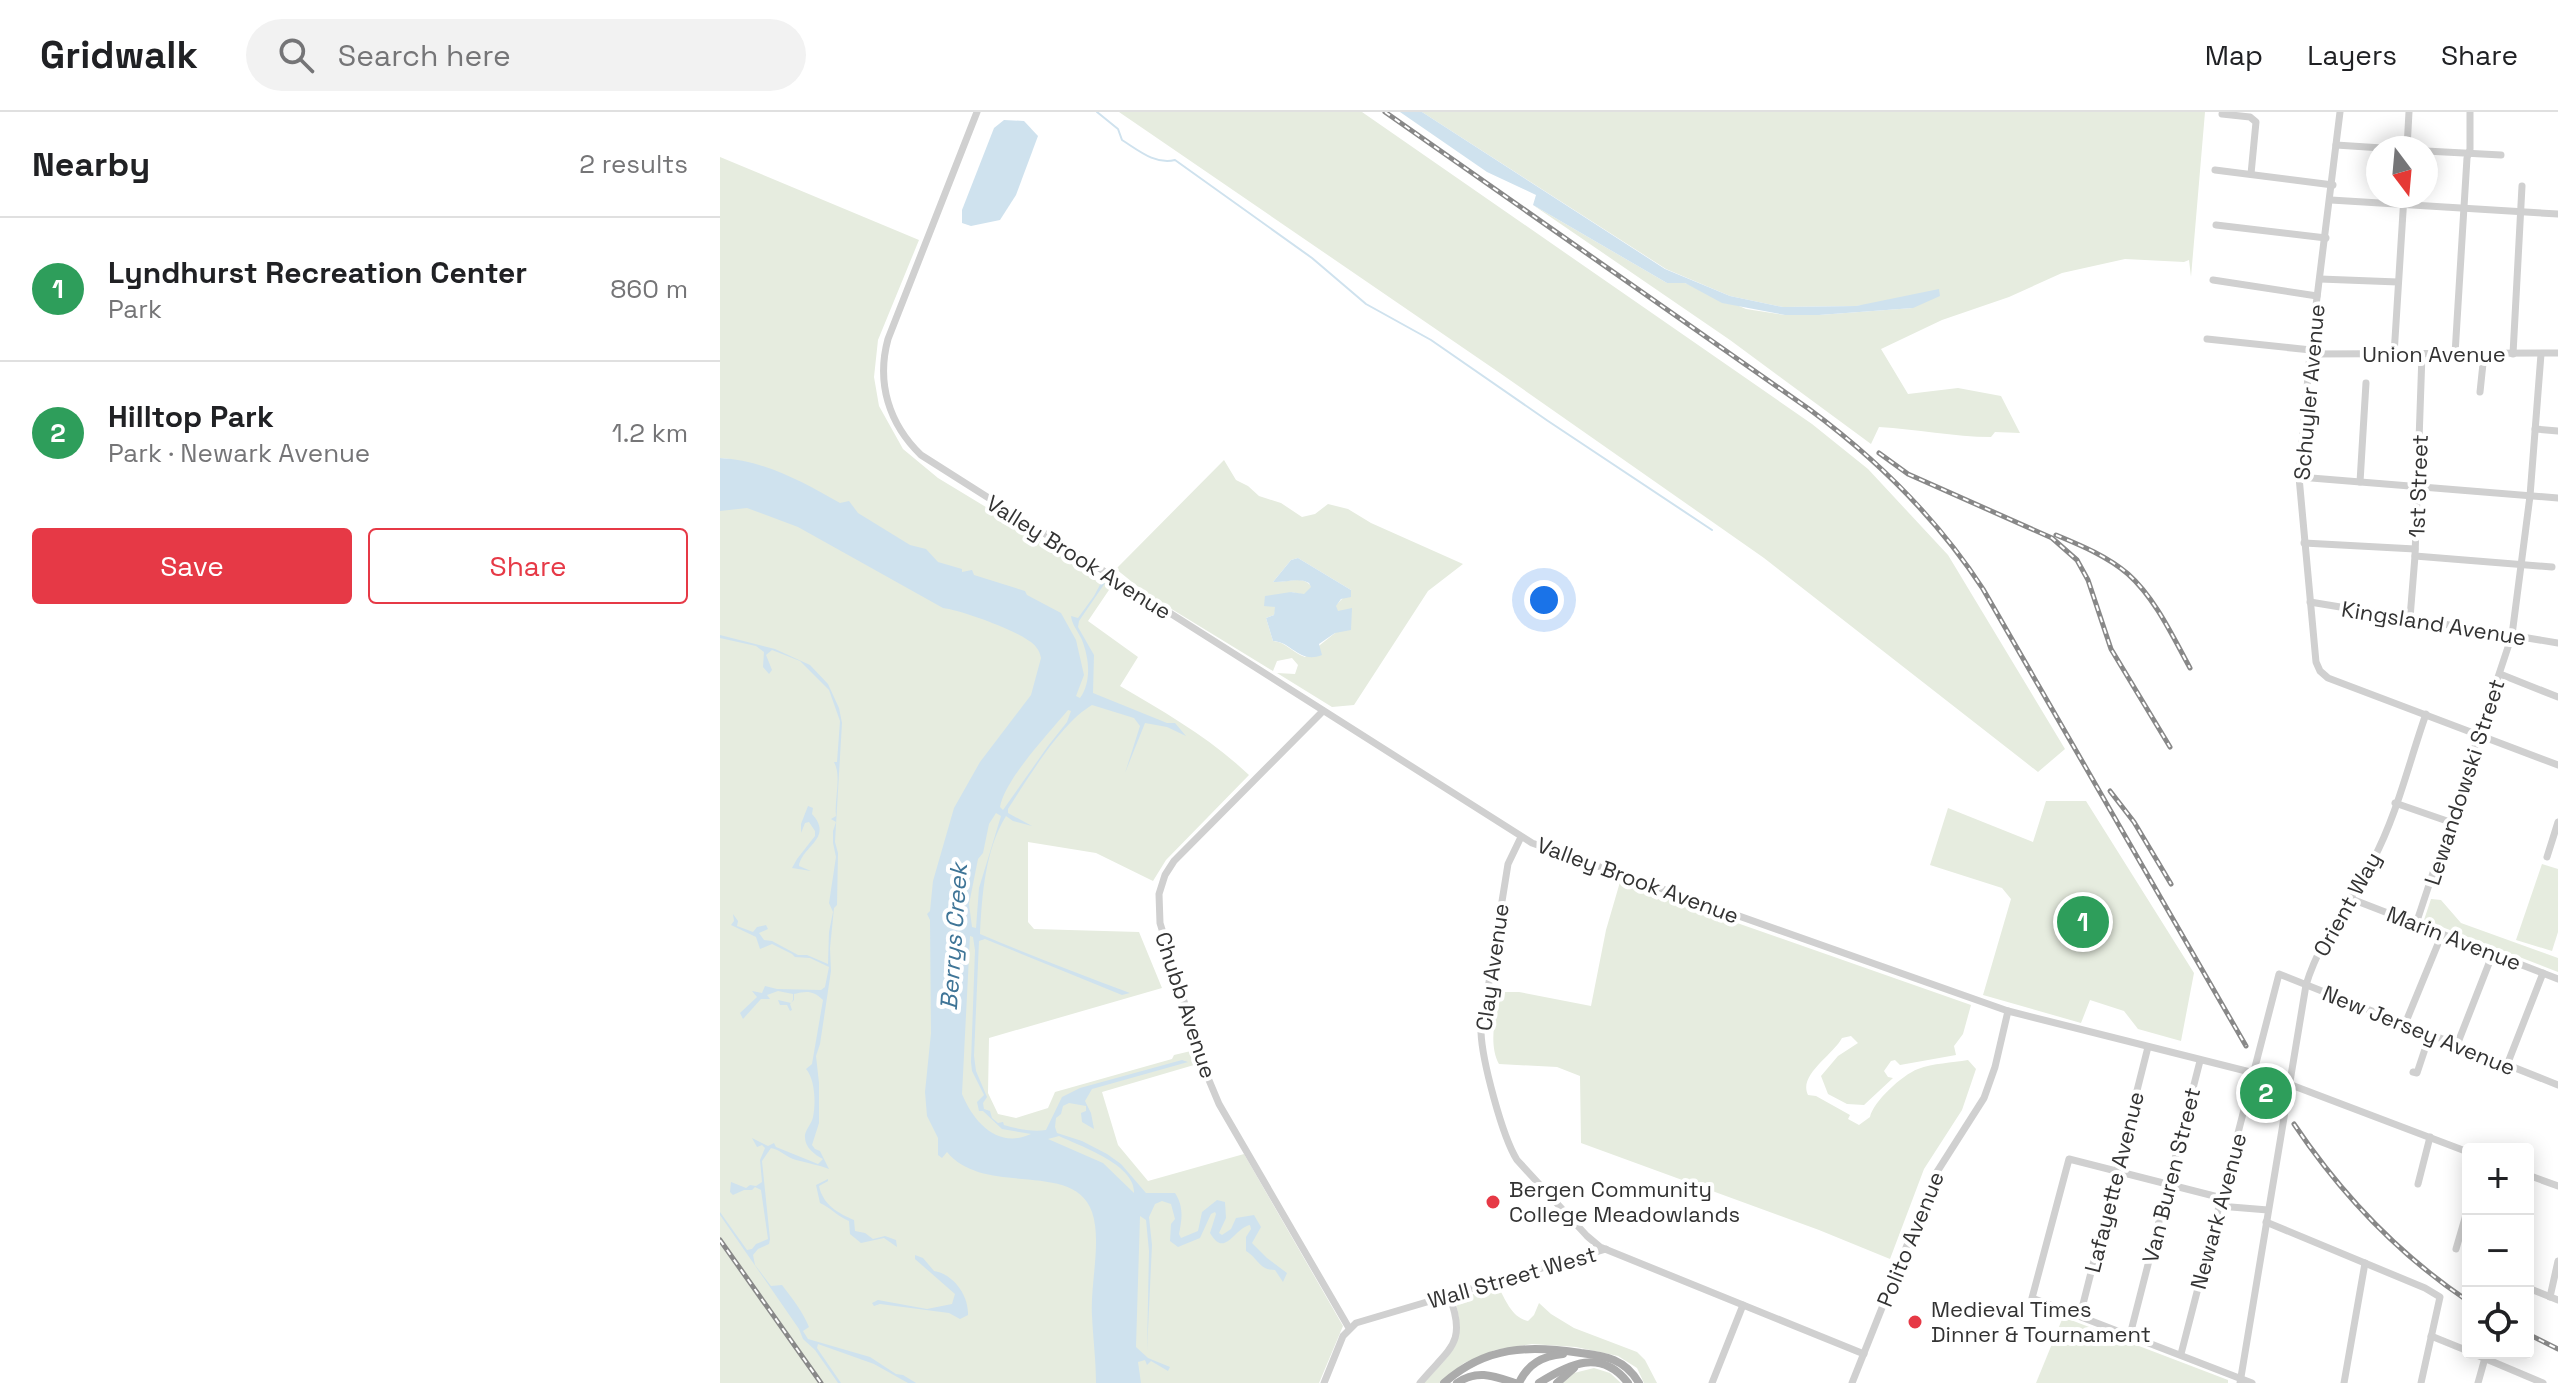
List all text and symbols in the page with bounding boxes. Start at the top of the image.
search box [246,19,806,91]
text: Gridwalk [40,31,198,79]
icon: search [274,33,318,77]
text: Search here [338,36,511,75]
text: Map [2205,37,2263,73]
text: Layers [2307,37,2397,73]
text: Share [2441,37,2518,73]
north arrow [2366,136,2438,208]
text: Nearby [32,143,150,186]
text: 2 results [579,147,688,181]
text: Lyndhurst Recreation Center [108,253,527,292]
text: 1 [52,272,64,306]
text: 860 m [610,272,688,306]
text: Park [108,292,162,326]
street label: Schuyler Avenue [2287,303,2331,481]
street label: Union Avenue [2362,340,2506,368]
text: Hilltop Park [108,397,274,436]
text: 2 [50,416,66,450]
text: 1.2 km [612,416,688,450]
street label: 1st Street [2402,434,2434,538]
text: Park · Newark Avenue [108,436,370,470]
street label: Valley Brook Avenue [981,489,1177,625]
button: Save [32,528,352,604]
button: Share [368,528,688,604]
your location [1524,580,1564,620]
street label: Kingsland Avenue [2340,595,2528,651]
street label: Lewandowski Street [2417,675,2511,889]
street label: Valley Brook Avenue [1533,830,1743,930]
street label: Orient Way [2307,847,2387,961]
water label: Berrys Creek [933,859,974,1011]
pin: 1 [2057,892,2109,952]
street label: Marin Avenue [2383,899,2525,977]
street label: Clay Avenue [1469,901,1515,1033]
street label: Chubb Avenue [1149,928,1223,1082]
street label: New Jersey Avenue [2319,979,2519,1081]
pin: 2 [2240,1063,2292,1123]
street label: Van Buren Street [2136,1084,2206,1266]
street label: Lafayette Avenue [2078,1089,2150,1275]
street label: Newark Avenue [2184,1130,2252,1292]
map controls [2462,1143,2534,1359]
button: + [2462,1143,2534,1215]
street label: Polito Avenue [1870,1167,1950,1311]
place label: Bergen Community College Meadowlands [1509,1175,1740,1228]
marker: Bergen Community College Meadowlands [1484,1193,1502,1211]
button: − [2462,1215,2534,1287]
street label: Wall Street West [1424,1240,1600,1314]
button: locate [2462,1287,2534,1359]
place label: Medieval Times Dinner & Tournament [1931,1295,2151,1348]
marker: Medieval Times Dinner & Tournament [1906,1313,1924,1331]

